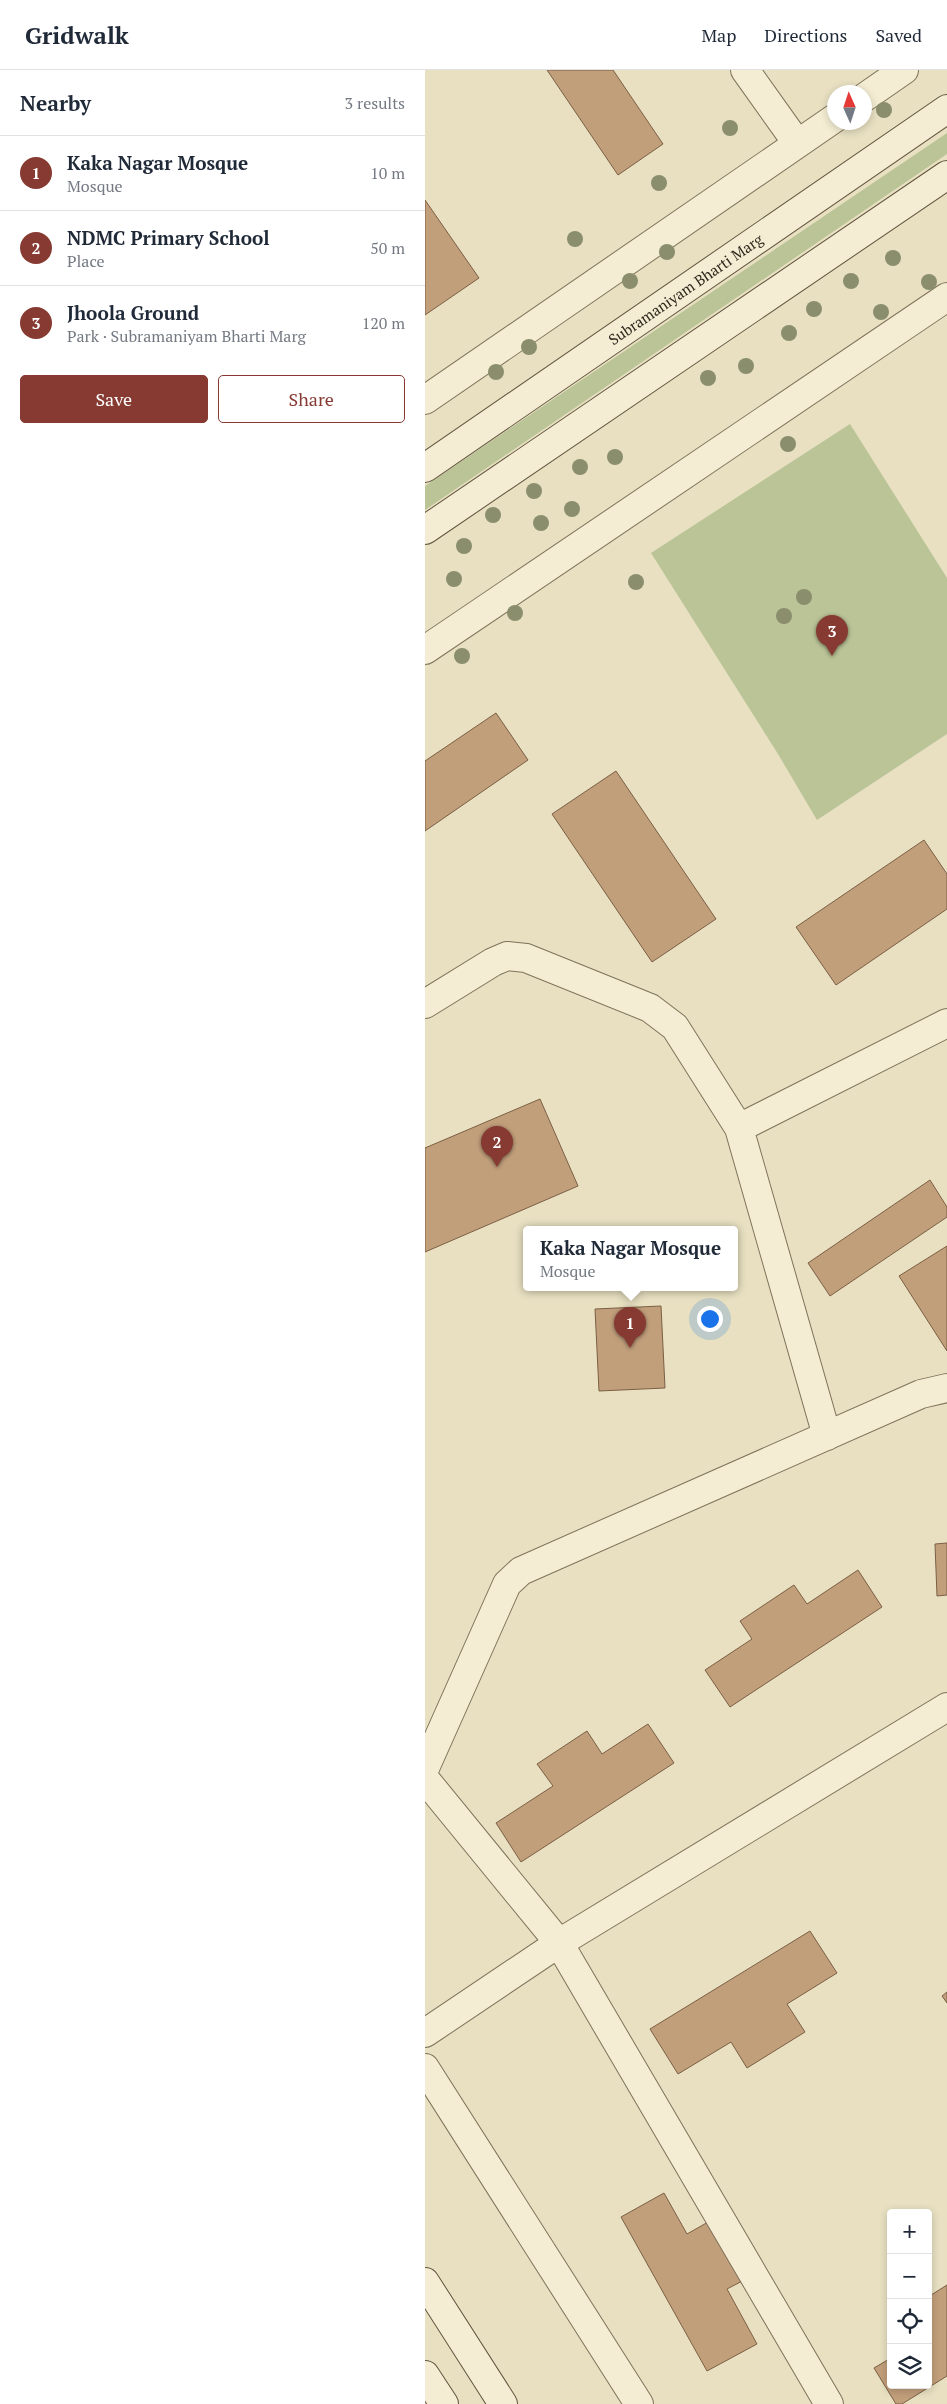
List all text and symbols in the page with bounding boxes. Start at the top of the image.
text: Gridwalk [25,19,129,51]
text: Map [701,23,736,47]
text: Directions [764,23,847,47]
text: Saved [875,23,922,47]
north arrow [827,85,872,130]
text: Nearby [20,89,91,117]
text: 3 results [345,92,405,114]
text: Kaka Nagar Mosque [67,150,248,175]
text: 1 [31,162,41,184]
text: 10 m [370,162,405,184]
text: Mosque [67,175,123,197]
text: NDMC Primary School [67,225,270,250]
street label: Subramaniyam Bharti Marg [604,228,767,349]
text: 2 [31,237,41,259]
text: 50 m [370,237,405,259]
text: Place [67,250,105,272]
text: Jhoola Ground [67,300,199,325]
text: 3 [31,312,41,334]
text: 120 m [362,312,405,334]
text: Park · Subramaniyam Bharti Marg [67,325,306,347]
button: Save [20,375,208,423]
button: Share [218,375,405,423]
pin: 3 [816,615,848,656]
pin: 2 [481,1126,513,1167]
popup [523,1226,738,1291]
text: Kaka Nagar Mosque [540,1235,721,1260]
text: Mosque [540,1260,596,1282]
your location [697,1306,723,1332]
pin: 1 [614,1307,646,1348]
map controls [887,2209,932,2389]
button: + [887,2209,932,2254]
button: − [887,2254,932,2299]
button: locate [887,2299,932,2344]
button: layers [887,2344,932,2389]

